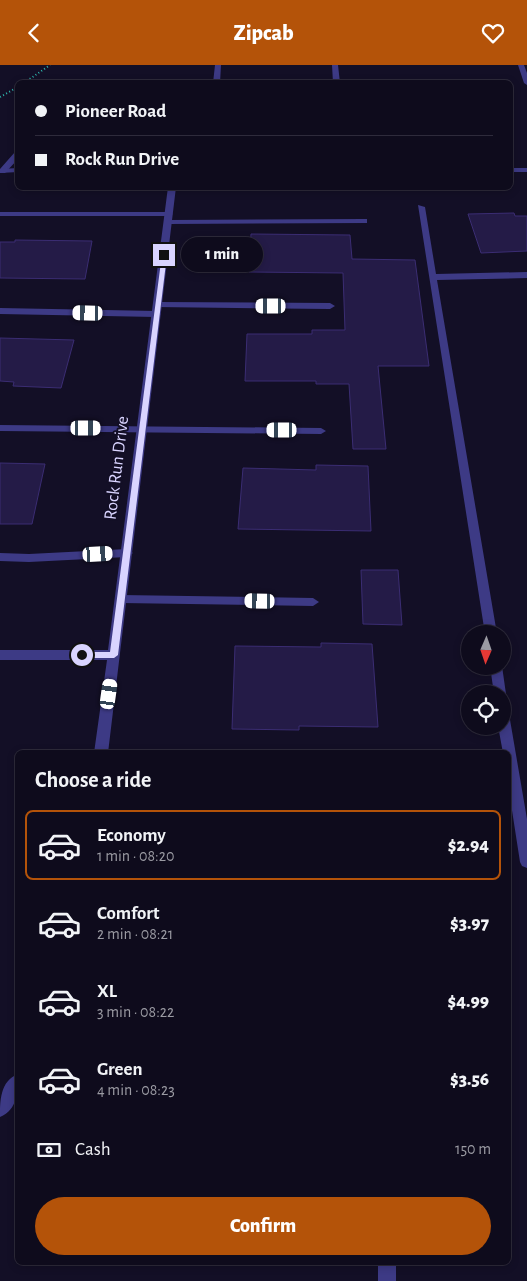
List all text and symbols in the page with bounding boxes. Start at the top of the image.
icon: back [20,19,48,47]
icon: heart [479,19,507,47]
text: Zipcab [233,22,294,44]
text: Pioneer Road [65,102,166,121]
text: Rock Run Drive [65,150,179,169]
callout: 1 min [182,237,264,273]
route end [153,244,175,266]
text: 1 min [205,246,239,262]
car [256,299,286,314]
car [72,305,103,321]
street label: Rock Run Drive [102,415,132,521]
car [71,421,101,436]
car [267,423,297,438]
car [82,546,113,562]
car [244,593,275,609]
north arrow [461,625,511,675]
map controls [461,625,511,735]
route start [71,644,93,666]
car [99,678,118,710]
button: locate [461,685,511,735]
text: Choose a ride [35,769,151,791]
icon: car [37,823,82,868]
text: Economy [97,826,166,845]
text: $2.94 [448,836,489,855]
text: 1 min · 08:20 [97,848,174,864]
icon: car [37,901,82,946]
text: Comfort [97,904,159,923]
text: $3.97 [450,914,489,933]
text: 2 min · 08:21 [97,926,173,942]
icon: car [37,979,82,1024]
text: XL [97,982,117,1001]
text: $4.99 [448,992,489,1011]
text: 3 min · 08:22 [97,1004,174,1020]
icon: car [37,1057,82,1102]
text: Green [97,1060,143,1079]
text: $3.56 [450,1070,489,1089]
text: 4 min · 08:23 [97,1082,175,1098]
icon: cash [35,1136,63,1164]
text: Cash [75,1140,111,1159]
text: 150 m [455,1141,491,1157]
button: Confirm [35,1197,491,1255]

